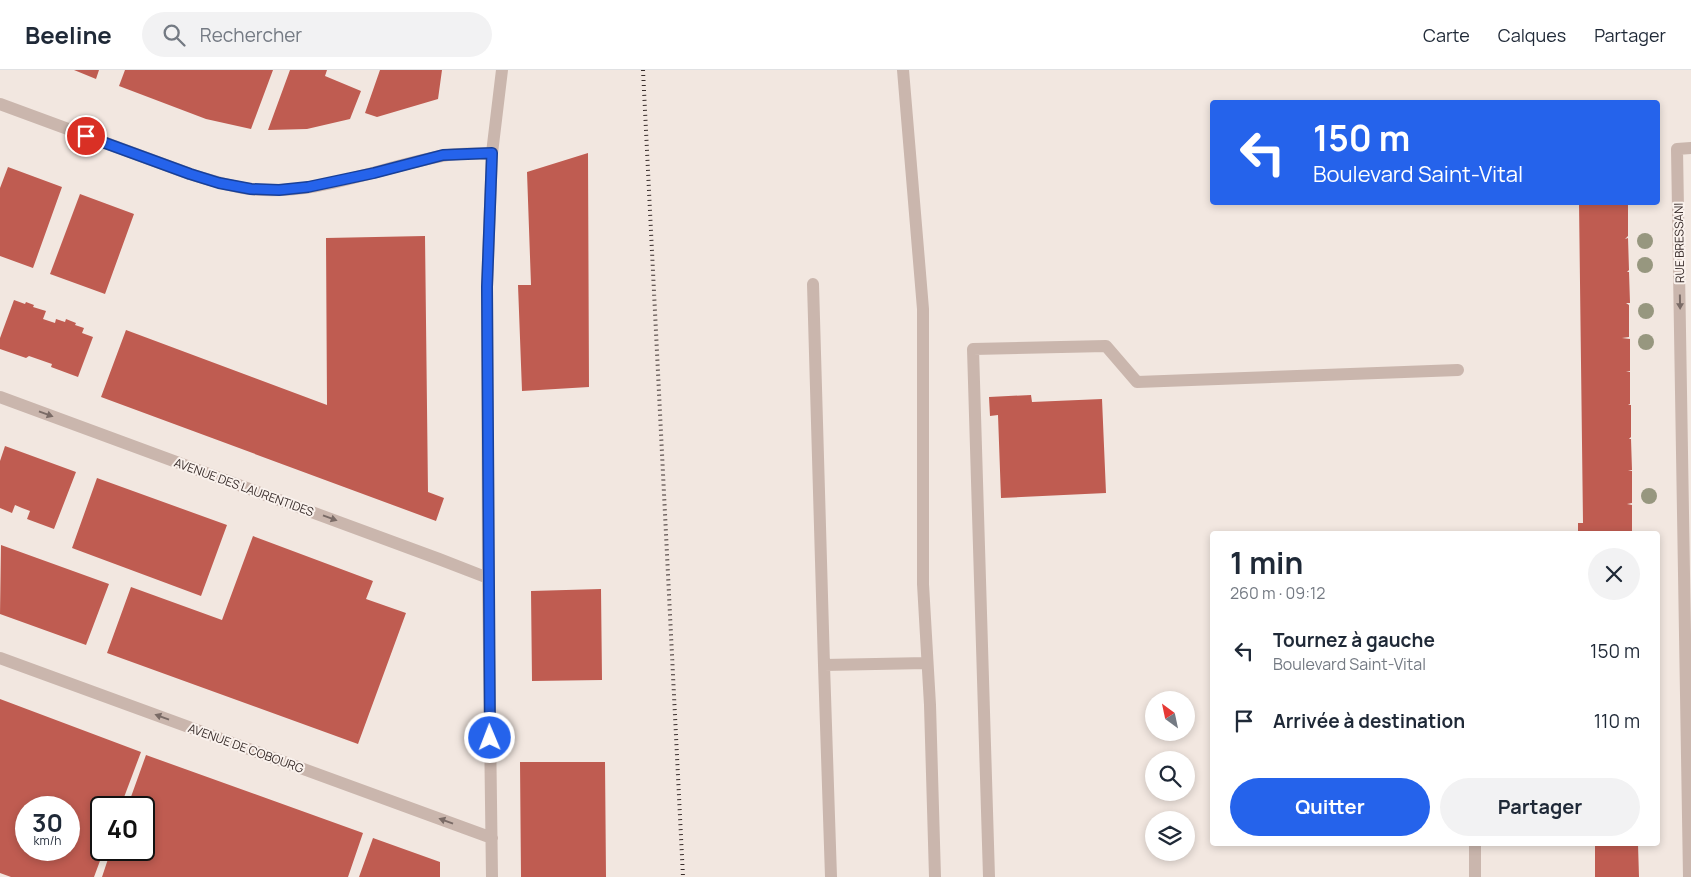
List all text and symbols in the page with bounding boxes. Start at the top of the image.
search box [142,12,492,57]
text: Beeline [25,18,112,51]
icon: search [160,21,188,49]
text: Rechercher [200,22,302,48]
text: Carte [1423,23,1470,47]
text: Calques [1498,23,1566,47]
text: Partager [1594,23,1666,47]
text: 150 m [1313,114,1410,162]
pin [65,115,107,157]
icon: left [1230,120,1295,185]
icon: arrive [72,122,100,150]
text: Boulevard Saint-Vital [1313,159,1523,189]
street label: RUE BRESSANI [1670,203,1688,283]
one-way arrow [1676,295,1684,311]
one-way arrow [39,410,54,418]
street label: AVENUE DES LAURENTIDES [172,454,316,520]
one-way arrow [322,515,337,522]
text: 1 min [1230,542,1303,583]
button: close [1588,548,1640,600]
text: 260 m · 09:12 [1230,582,1325,604]
text: Tournez à gauche [1273,627,1435,653]
icon: left [1230,637,1258,665]
text: 150 m [1590,638,1640,664]
text: Boulevard Saint-Vital [1273,653,1426,675]
north arrow [1145,691,1195,741]
map controls [1145,691,1195,861]
icon: arrive [1230,707,1258,735]
text: Arrivée à destination [1273,708,1465,734]
text: 110 m [1594,708,1640,734]
position arrow [463,711,515,763]
one-way arrow [154,713,169,721]
street label: AVENUE DE COBOURG [186,719,307,777]
button: search [1145,751,1195,801]
button: Quitter [1230,778,1430,836]
button: Partager [1440,778,1640,836]
speed limit sign: 40 [90,796,155,861]
text: 30 [32,805,63,840]
button: layers [1145,811,1195,861]
one-way arrow [438,817,453,825]
text: km/h [34,832,61,849]

